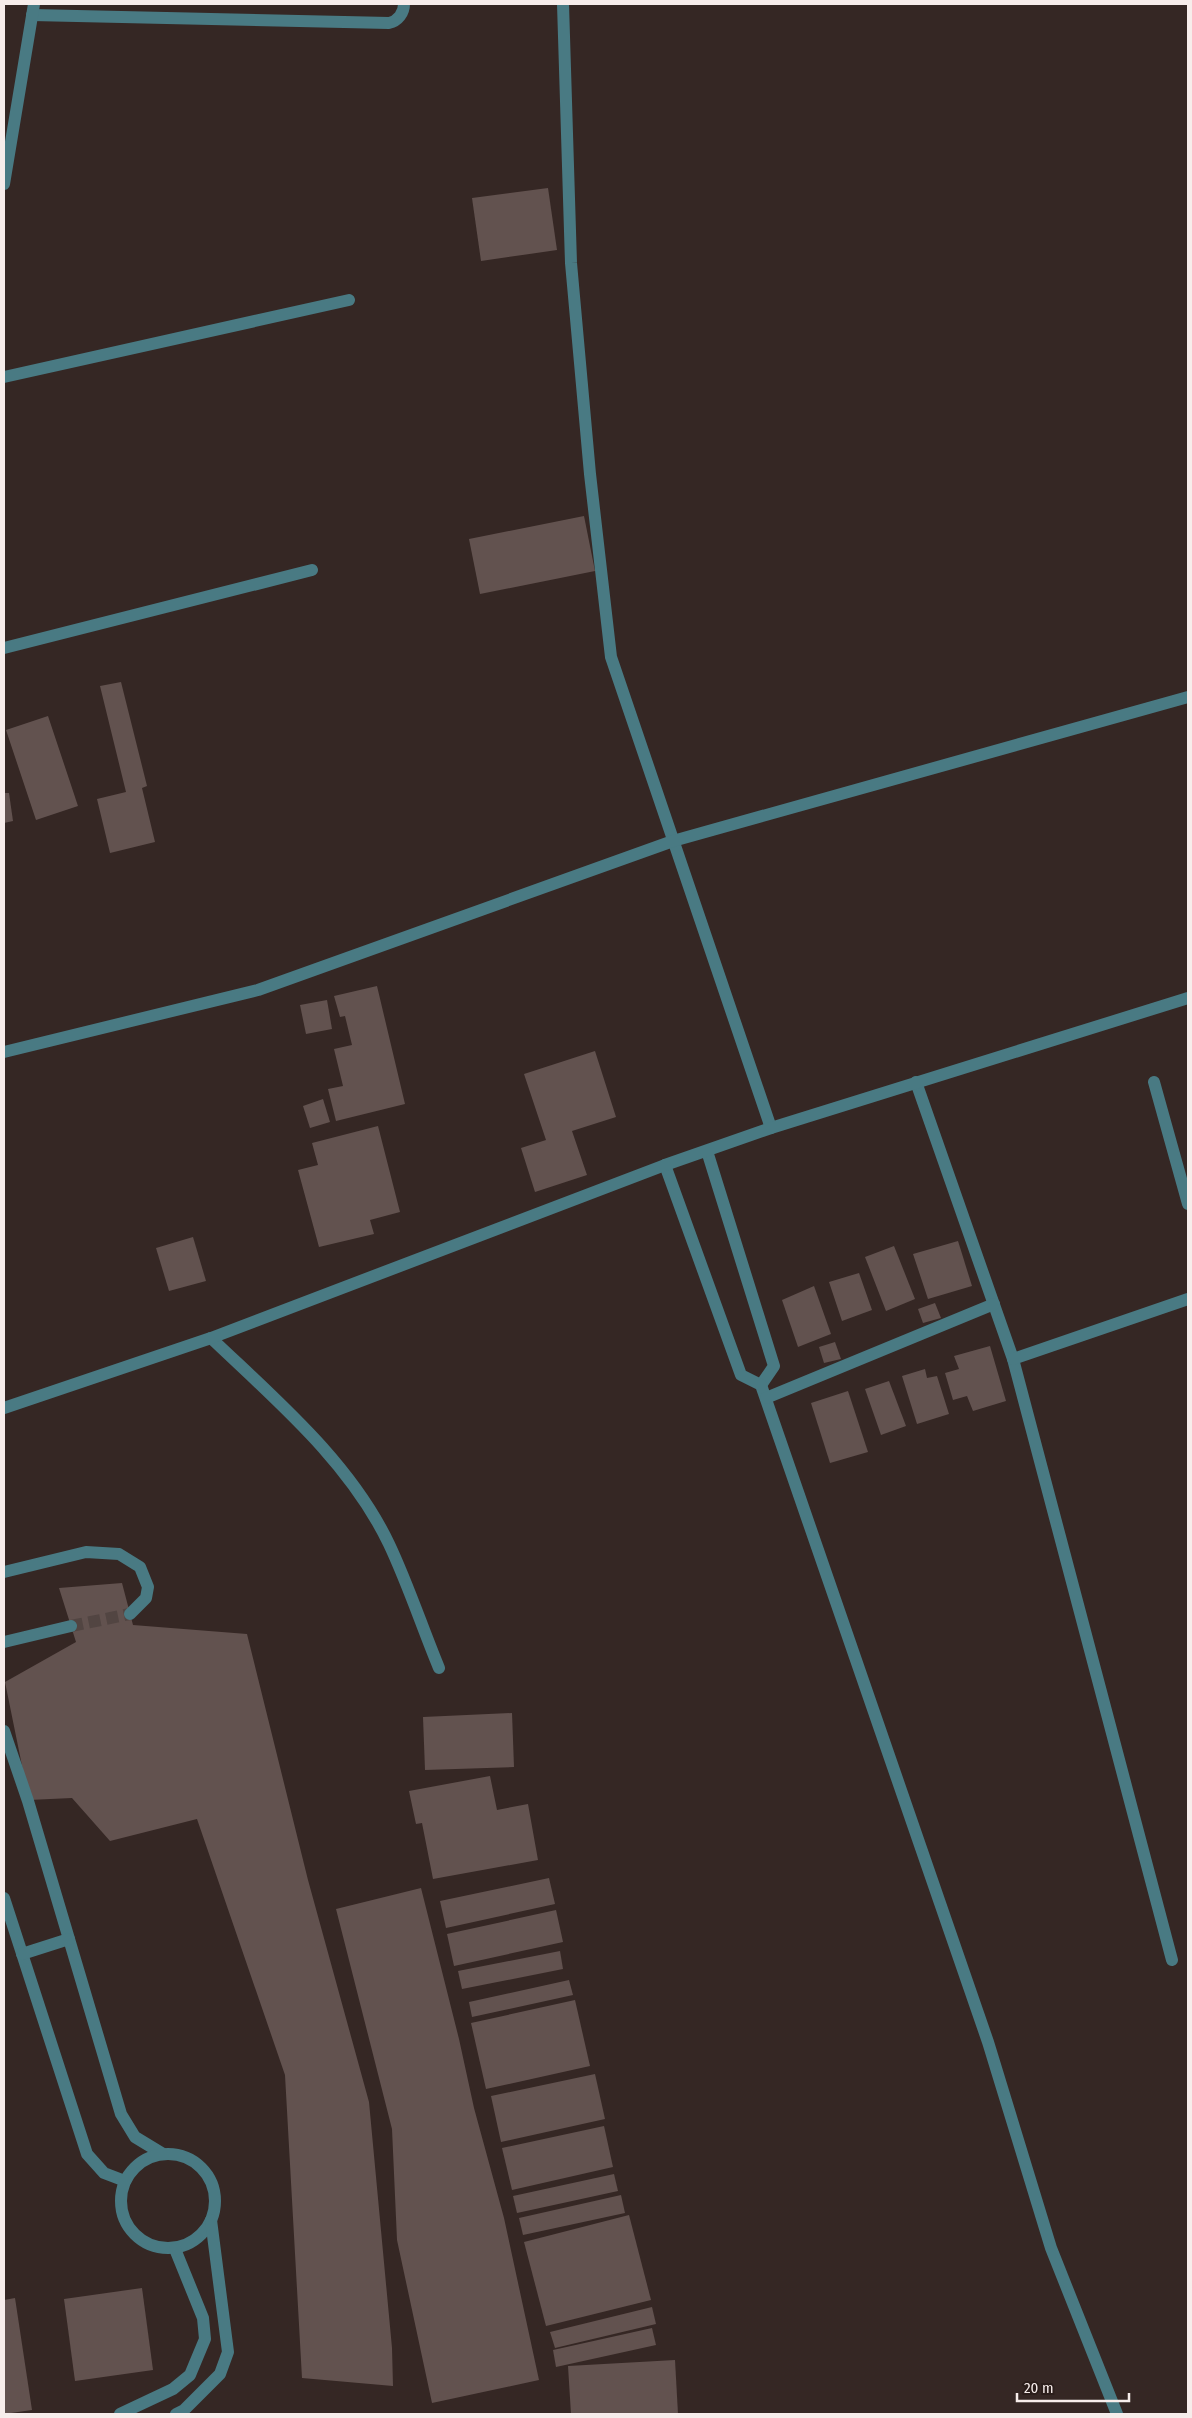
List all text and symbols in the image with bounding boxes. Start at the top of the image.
scale bar [1017,2370,1130,2402]
text: 20 m [1024,2379,1054,2397]

